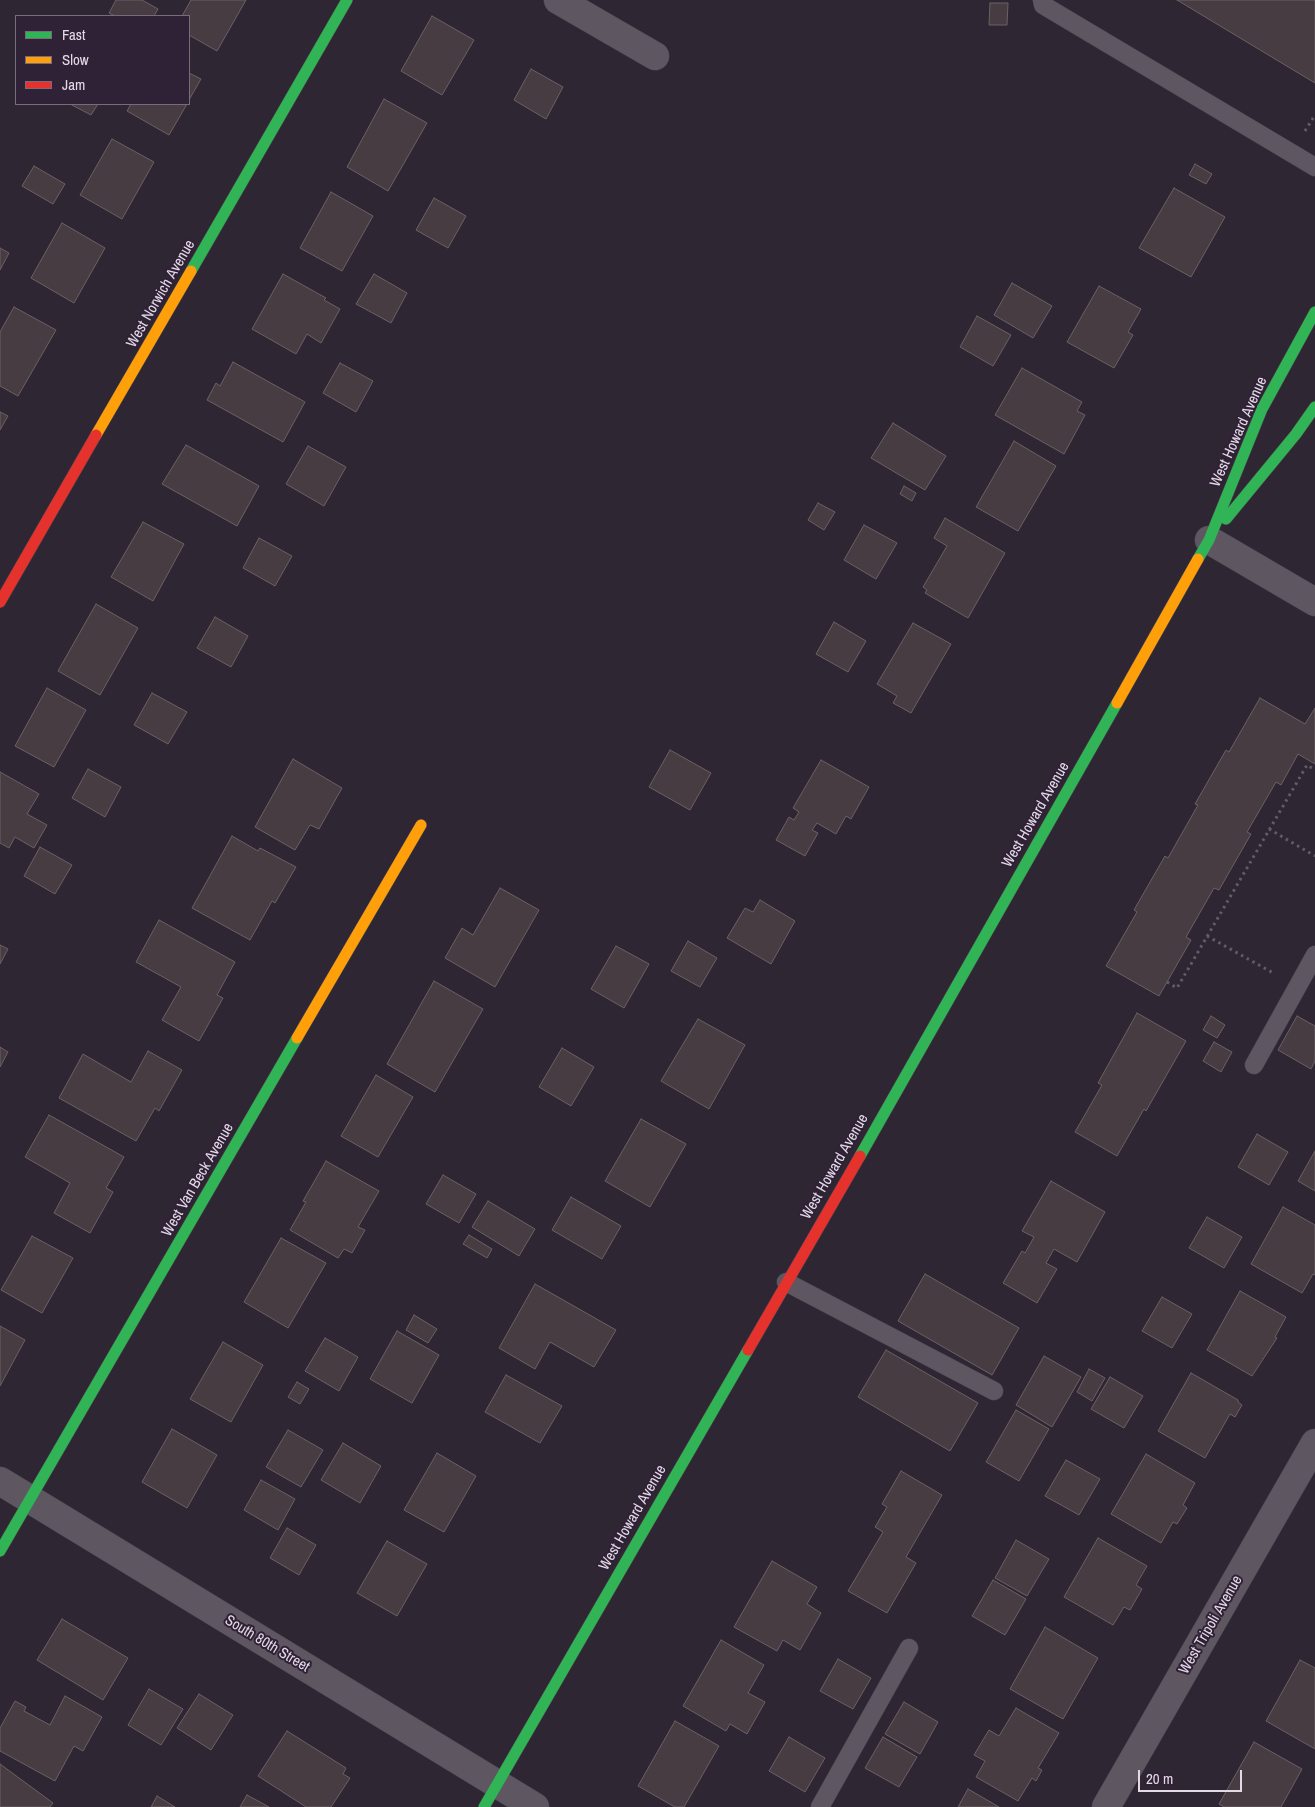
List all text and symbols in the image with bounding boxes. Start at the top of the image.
legend [15,15,190,105]
text: Fast [62,24,85,45]
text: Slow [62,49,89,70]
text: Jam [62,74,85,95]
street label: West Norwich Avenue [123,237,199,351]
street label: West Howard Avenue [1207,374,1271,490]
street label: West Howard Avenue [999,759,1073,871]
street label: West Howard Avenue [798,1111,872,1223]
street label: West Van Beck Avenue [158,1120,238,1240]
street label: West Howard Avenue [596,1462,670,1574]
street label: West Tripoli Avenue [1176,1573,1246,1677]
street label: South 80th Street [221,1612,313,1676]
scale bar [1140,1760,1244,1792]
text: 20 m [1146,1768,1173,1789]

